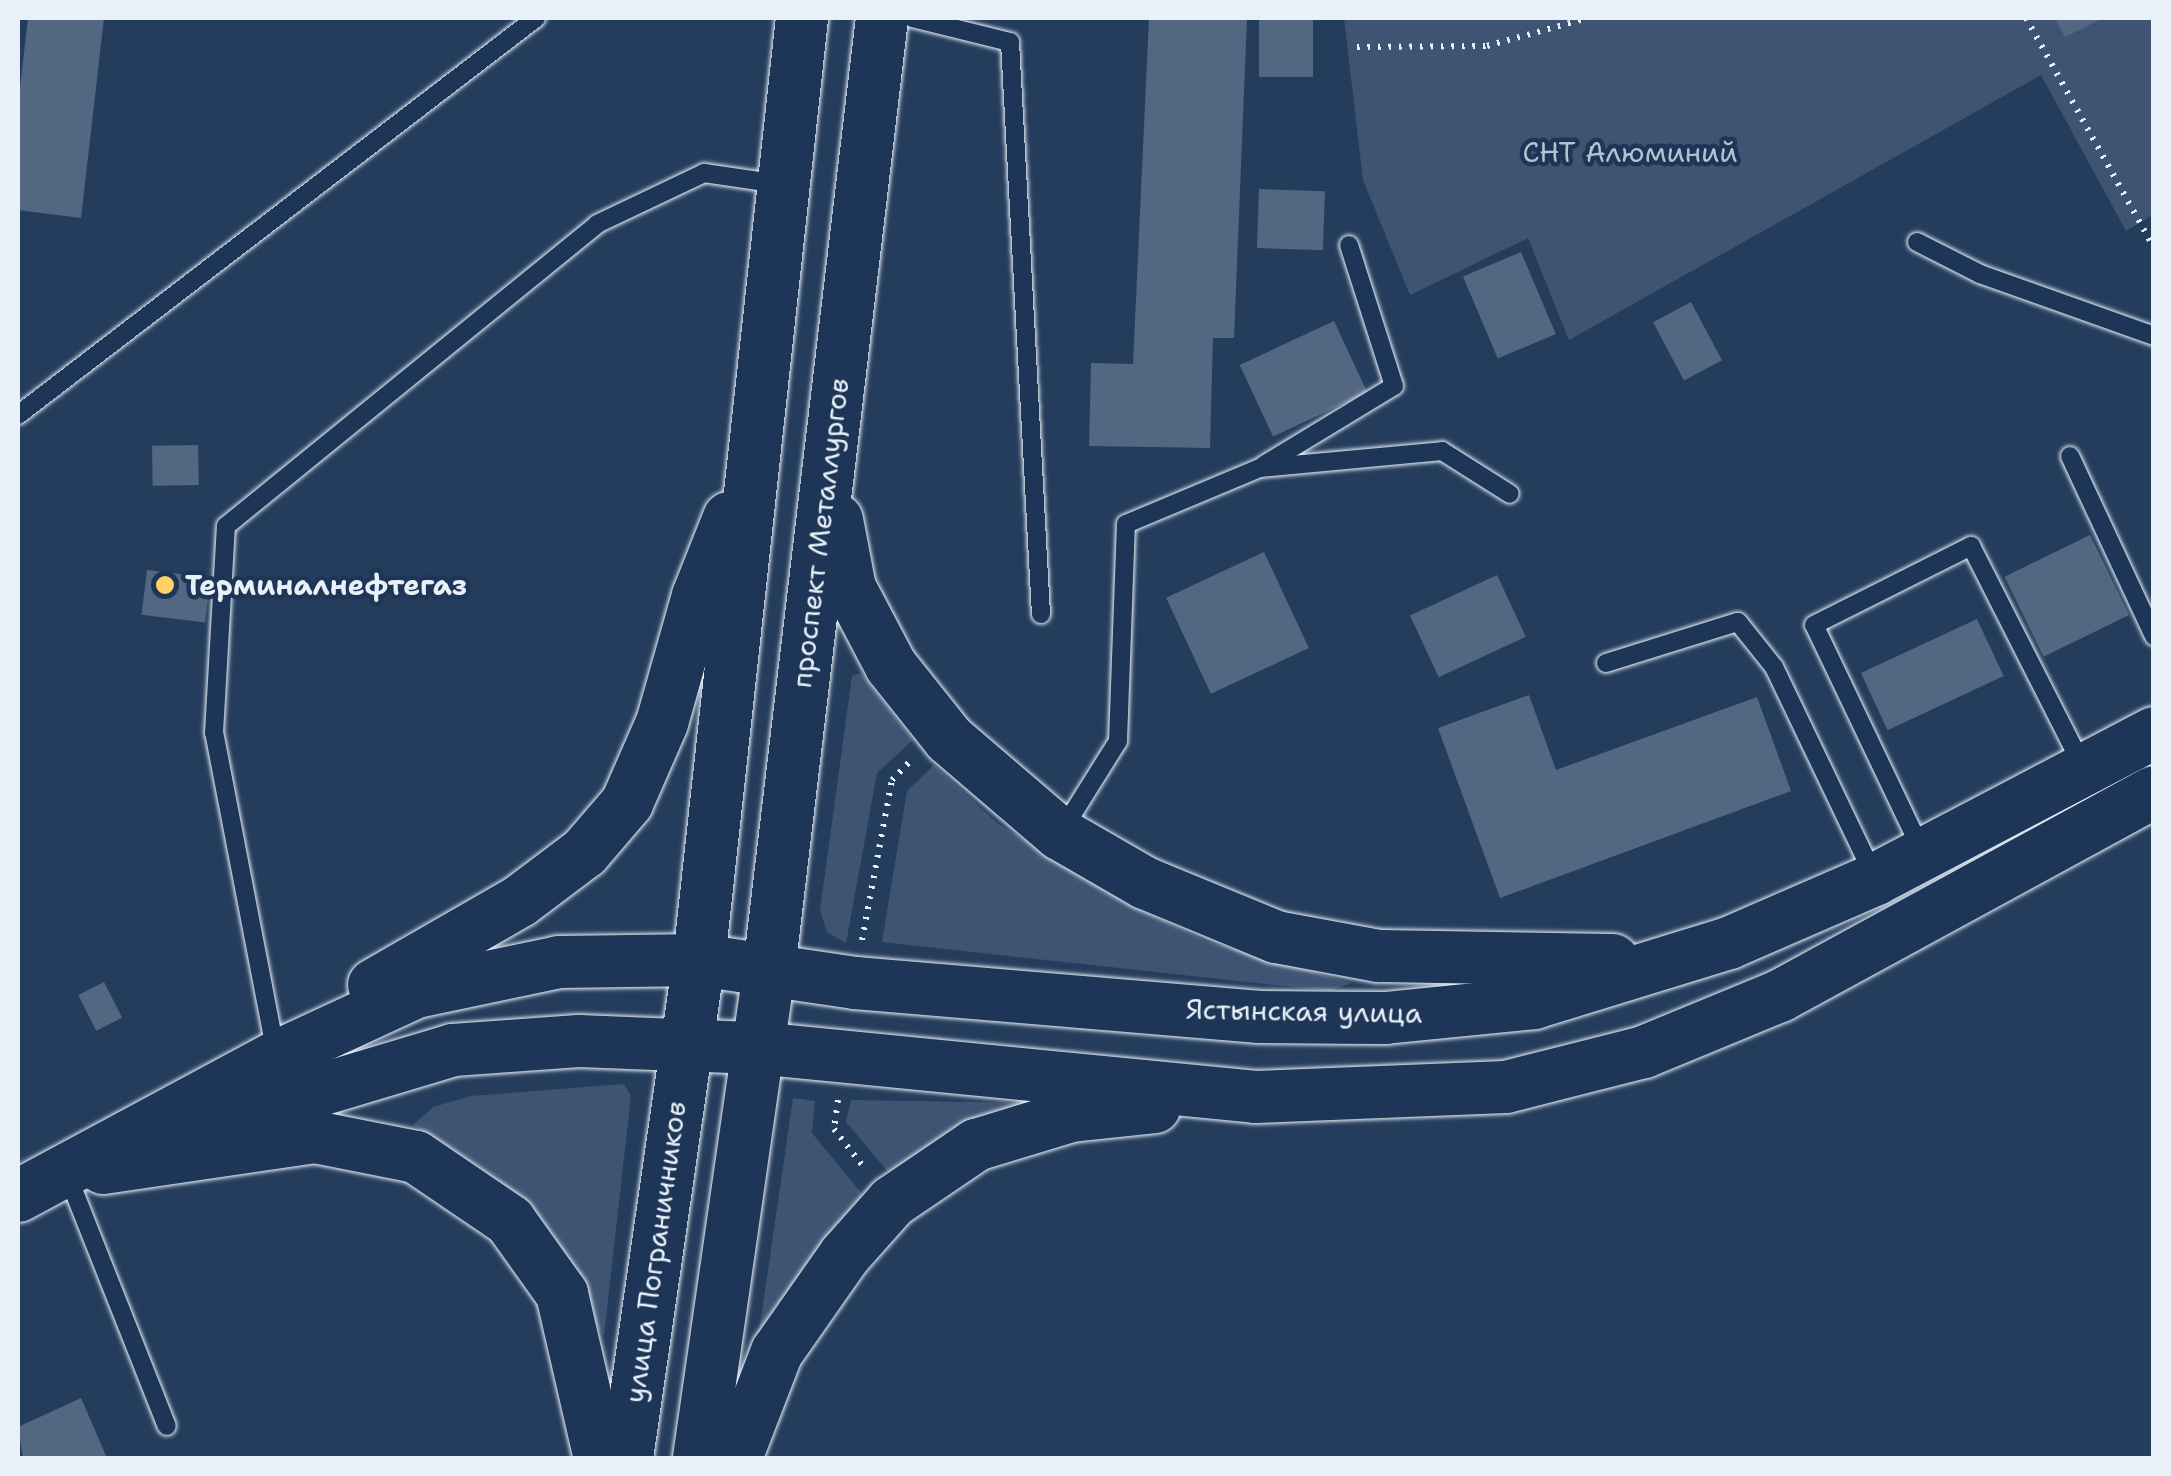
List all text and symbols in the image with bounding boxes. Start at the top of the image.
park label: СНТ Алюминий [1523,135,1737,169]
street label: проспект Металлургов [784,376,856,690]
place label: Терминалнефтегаз [185,568,467,602]
marker: Терминалнефтегаз [154,574,176,596]
street label: Ястынская улица [1186,992,1422,1030]
street label: улица Пограничников [617,1099,693,1405]

